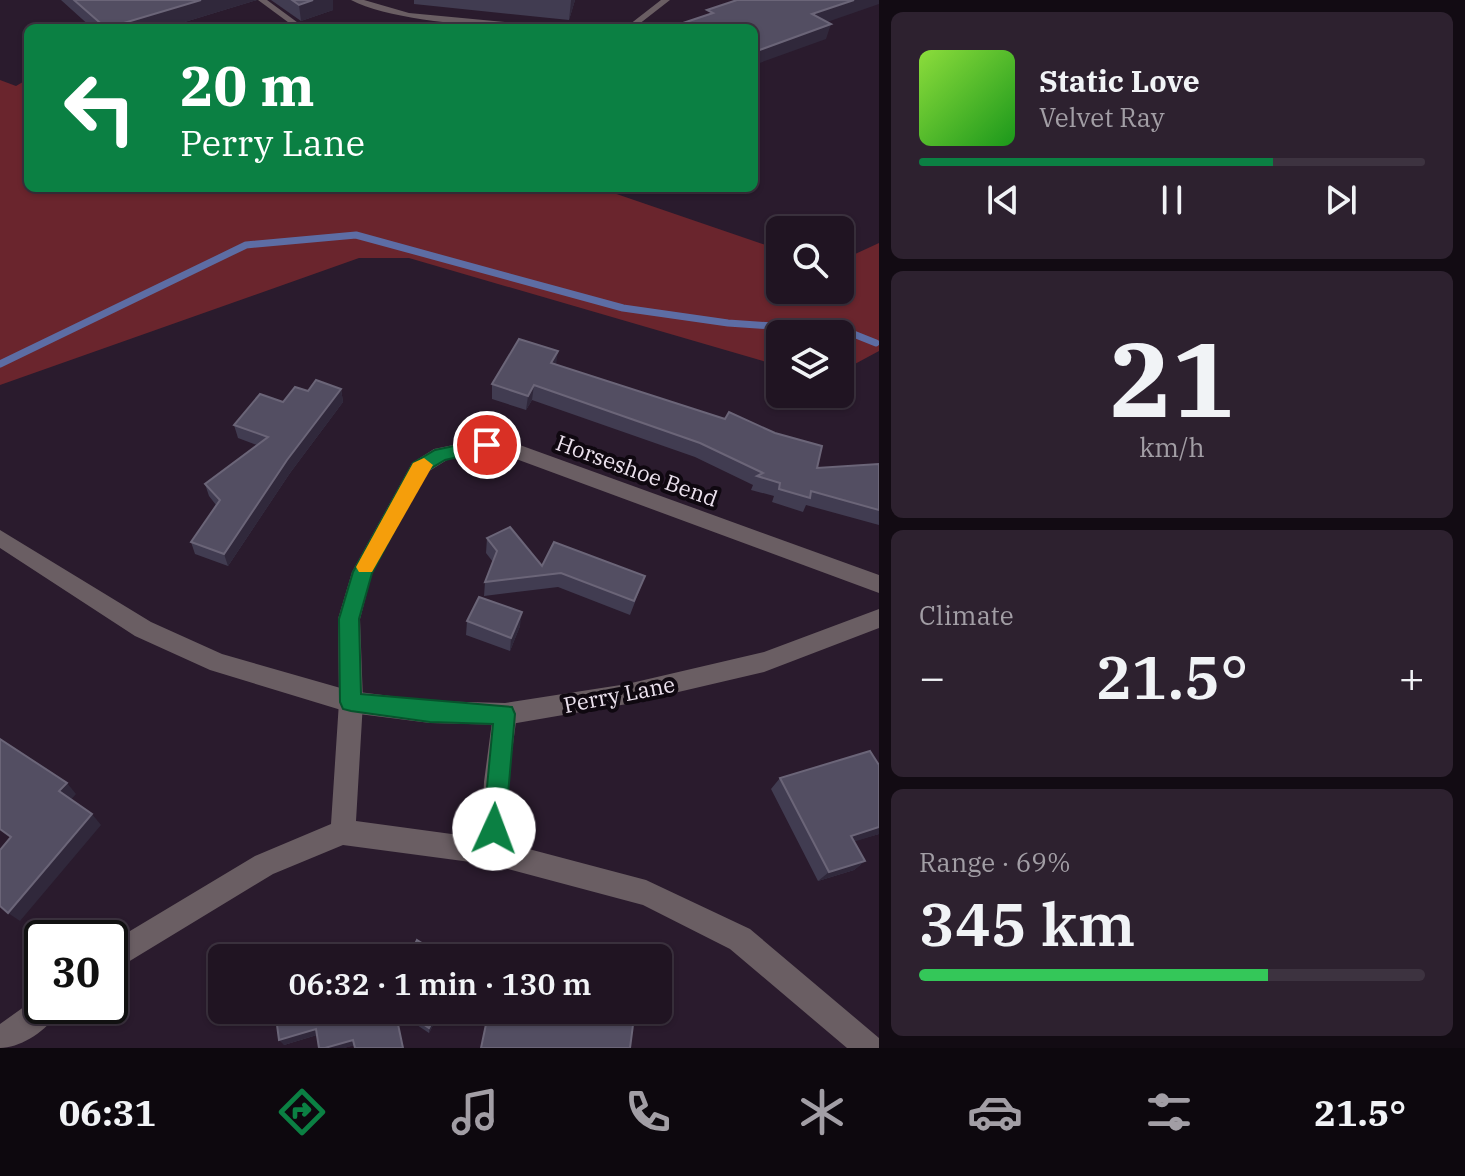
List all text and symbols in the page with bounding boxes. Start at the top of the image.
text: 20 m [180,49,315,121]
icon: left [48,56,152,160]
text: Static Love [1039,61,1200,100]
text: Velvet Ray [1039,100,1165,134]
text: Perry Lane [180,119,365,166]
icon: previous [981,178,1025,222]
icon: pause [1150,178,1194,222]
icon: next [1319,178,1363,222]
map controls [766,216,854,408]
button: search [766,216,854,304]
text: 21 [1110,310,1234,446]
button: layers [766,320,854,408]
pin [453,411,521,479]
icon: arrive [465,423,509,467]
street label: Horseshoe Bend [552,427,722,513]
text: km/h [1139,430,1205,464]
text: Climate [919,598,1014,632]
text: 21.5° [1096,637,1248,716]
text: − [919,648,945,705]
text: + [1399,648,1425,705]
street label: Perry Lane [561,669,677,719]
position arrow [452,787,536,871]
text: Range · 69% [919,845,1071,879]
text: 345 km [919,884,1135,963]
speed limit sign: 30 [24,920,128,1024]
text: 06:32 · 1 min · 130 m [289,964,591,1003]
icon: directions [274,1084,330,1140]
icon: music [447,1084,503,1140]
icon: phone [620,1084,676,1140]
icon: climate [794,1084,850,1140]
icon: car [967,1084,1023,1140]
icon: filters [1141,1084,1197,1140]
text: 06:31 [59,1089,156,1136]
text: 21.5° [1314,1089,1406,1136]

